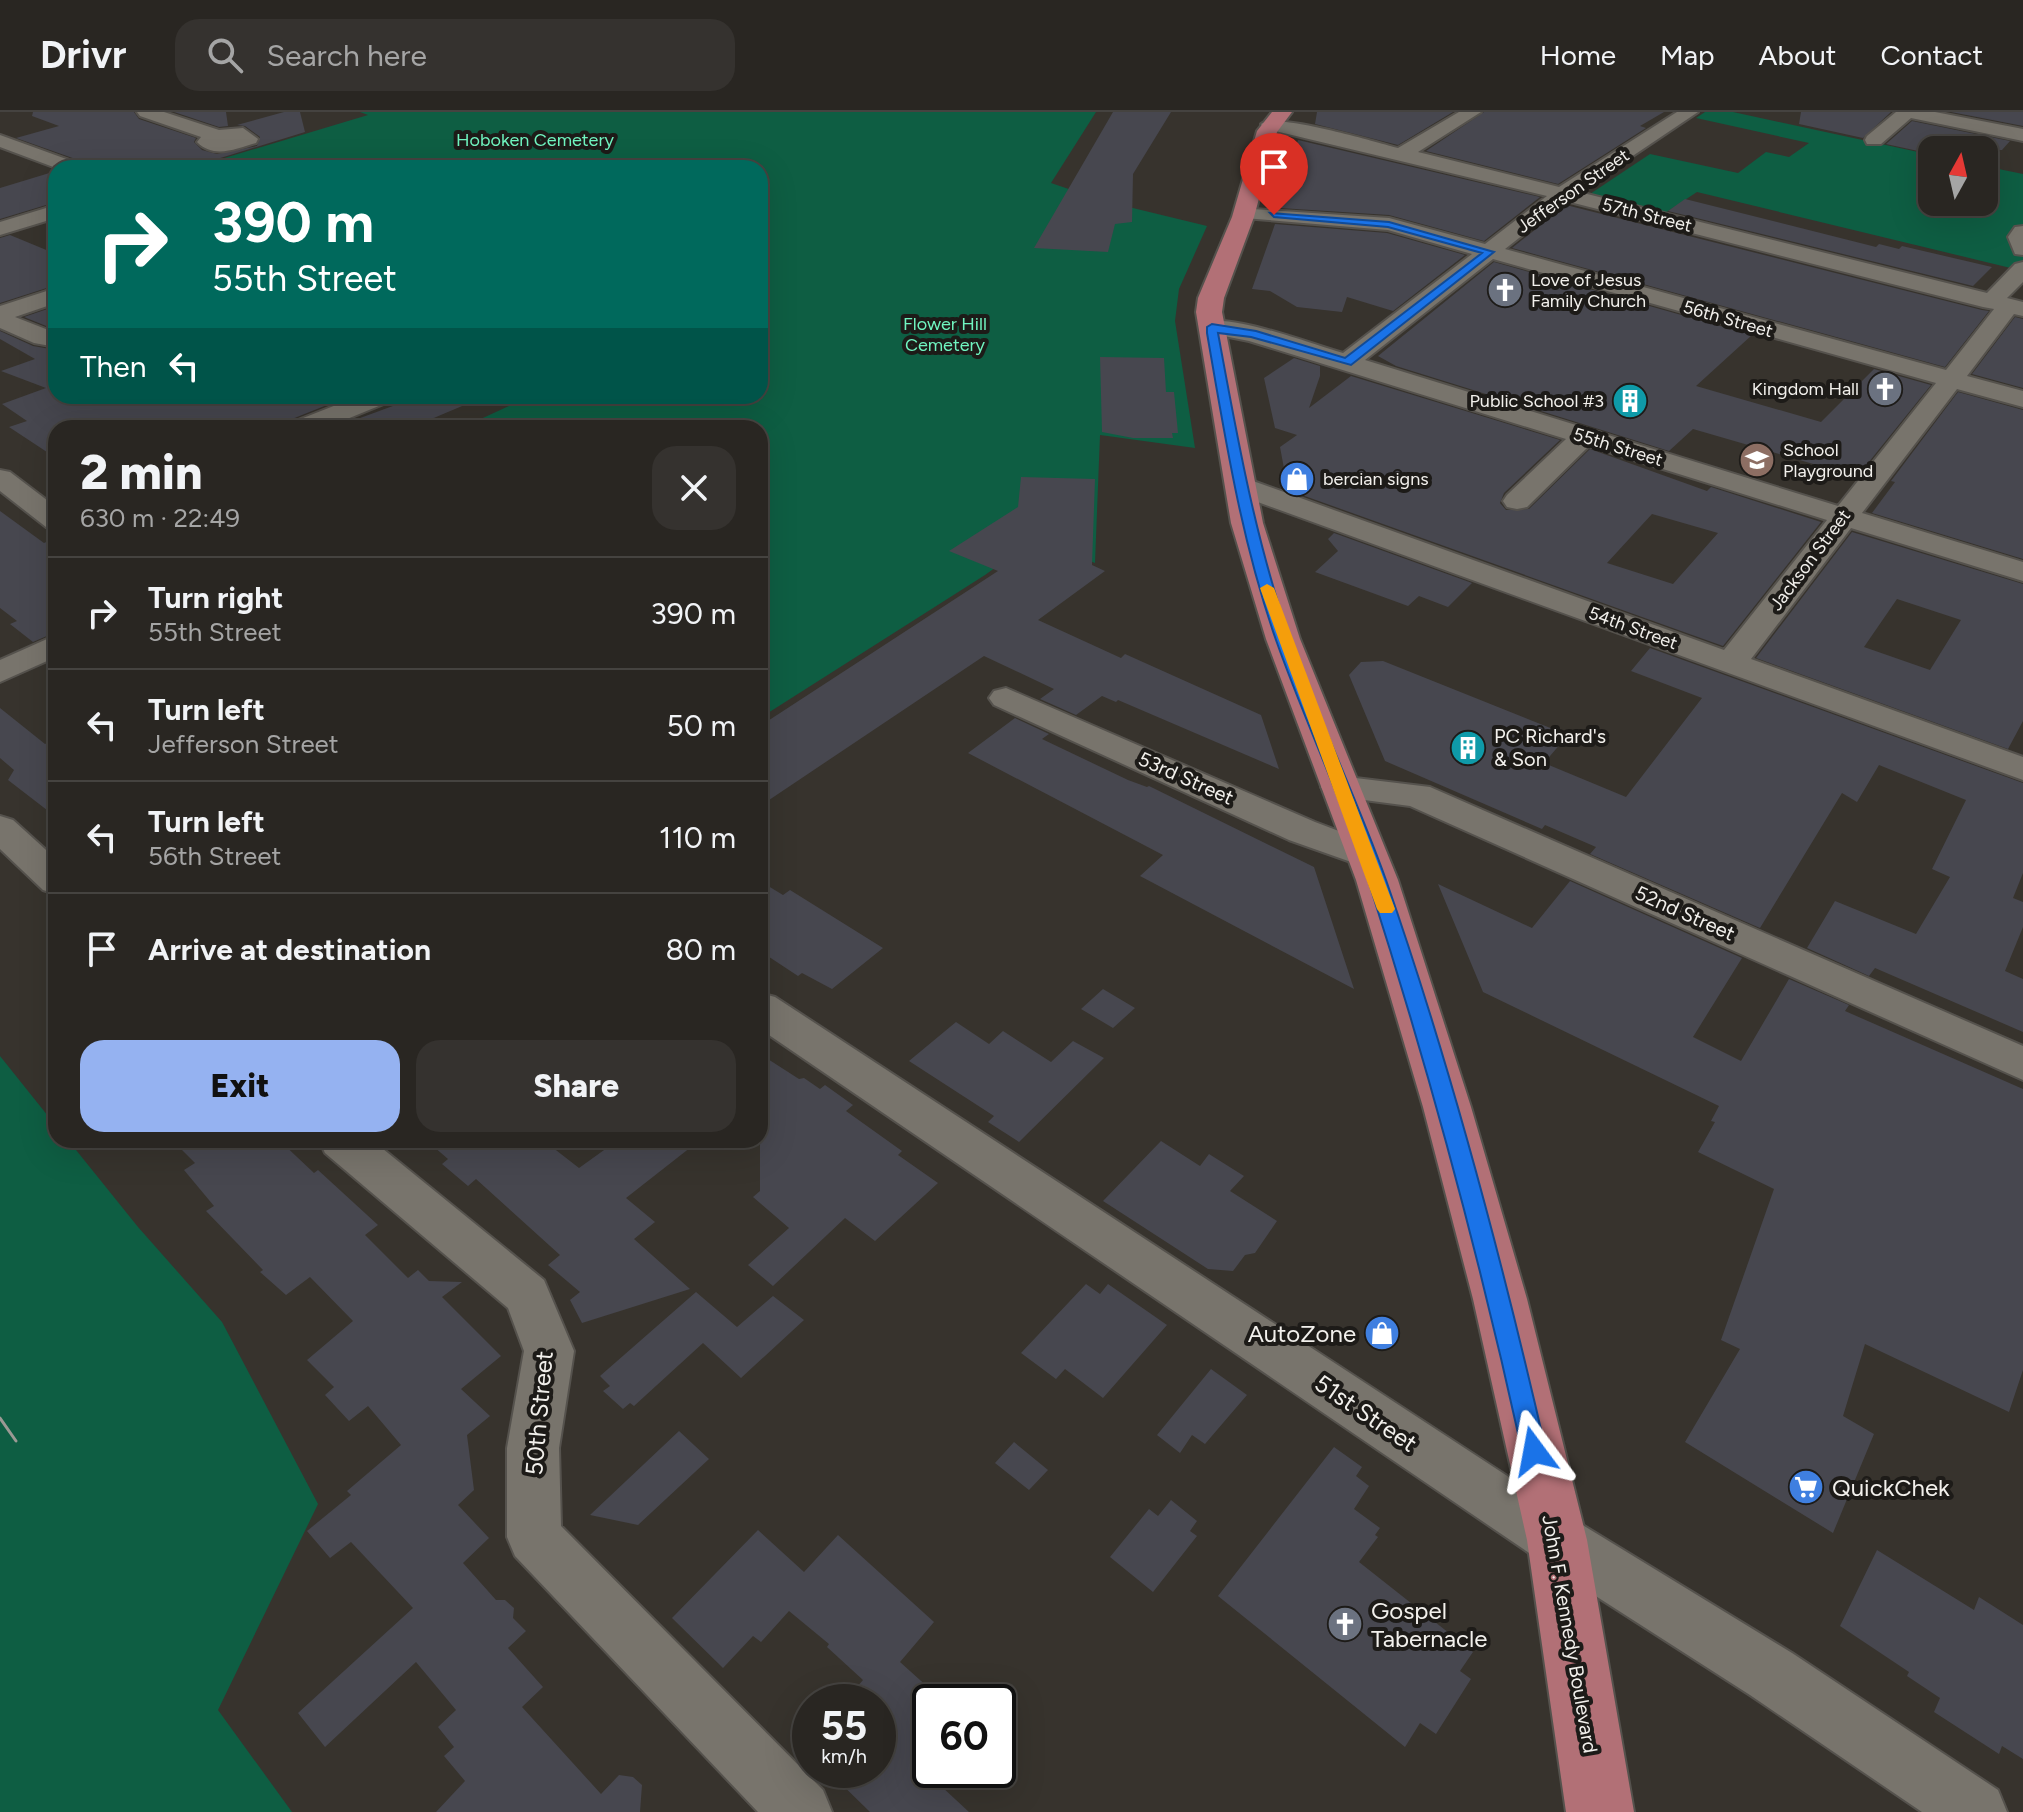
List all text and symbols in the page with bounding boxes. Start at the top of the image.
search box [175,19,735,91]
text: Drivr [40,32,127,78]
icon: search [203,33,247,77]
text: Search here [267,37,427,74]
text: Home [1540,38,1616,72]
text: Map [1660,38,1715,72]
text: About [1759,38,1836,72]
text: Contact [1880,38,1983,72]
park label: Hoboken Cemetery [456,129,614,151]
pin [1240,133,1308,215]
north arrow [1918,136,1998,216]
map controls [1918,136,1998,216]
street label: Jefferson Street [1513,144,1634,238]
icon: arrive [1252,145,1296,189]
text: 390 m [212,189,374,256]
icon: right [80,192,184,296]
street label: 57th Street [1600,193,1694,237]
text: 55th Street [212,257,397,300]
place label: Love of Jesus Family Church [1531,269,1646,312]
church icon: Love of Jesus Family Church [1486,271,1524,309]
street label: 56th Street [1681,296,1776,342]
park label: Flower Hill Cemetery [903,313,987,356]
icon: left [162,344,206,388]
text: Then [80,348,146,385]
church icon: Kingdom Hall [1866,370,1904,408]
place label: Kingdom Hall [1752,378,1859,400]
building icon: Public School #3 [1611,382,1649,420]
place label: Public School #3 [1470,390,1604,412]
street label: 55th Street [1571,423,1666,471]
place label: School Playground [1783,439,1873,482]
school or university icon: School Playground [1738,441,1776,479]
text: 2 min [80,443,203,501]
button: close [652,446,736,530]
shop icon: bercian signs [1278,460,1316,498]
place label: bercian signs [1323,468,1429,490]
text: 630 m · 22:49 [80,502,240,534]
street label: Jackson Street [1765,505,1855,615]
text: Turn right [148,579,283,616]
icon: right [80,591,124,635]
text: 390 m [651,595,736,632]
street label: 54th Street [1585,602,1681,654]
text: 55th Street [148,616,281,648]
text: Turn left [148,691,265,728]
icon: left [80,703,124,747]
text: 50 m [667,707,736,744]
place label: PC Richard's & Son [1494,724,1606,771]
text: Jefferson Street [148,728,339,760]
building icon: PC Richard's & Son [1449,729,1487,767]
street label: 53rd Street [1135,746,1237,810]
text: Turn left [148,803,265,840]
icon: left [80,815,124,859]
text: 110 m [659,819,736,856]
text: 56th Street [148,840,281,872]
street label: 52nd Street [1631,880,1739,946]
icon: arrive [80,927,124,971]
text: Arrive at destination [148,931,431,968]
text: 80 m [665,931,736,968]
button: Exit [80,1040,400,1132]
button: Share [416,1040,736,1132]
shop icon: AutoZone [1363,1314,1401,1352]
place label: AutoZone [1248,1319,1356,1348]
street label: 50th Street [519,1350,559,1476]
street label: 51st Street [1309,1368,1423,1458]
position arrow [1492,1409,1576,1493]
supermarket icon: QuickChek [1787,1468,1825,1506]
place label: QuickChek [1832,1473,1950,1502]
street label: John F. Kennedy Boulevard [1537,1513,1603,1755]
place label: Gospel Tabernacle [1371,1596,1487,1653]
church icon: Gospel Tabernacle [1326,1605,1364,1643]
speed limit sign: 60 [912,1684,1016,1788]
text: 55 [821,1702,867,1750]
text: km/h [821,1744,867,1768]

